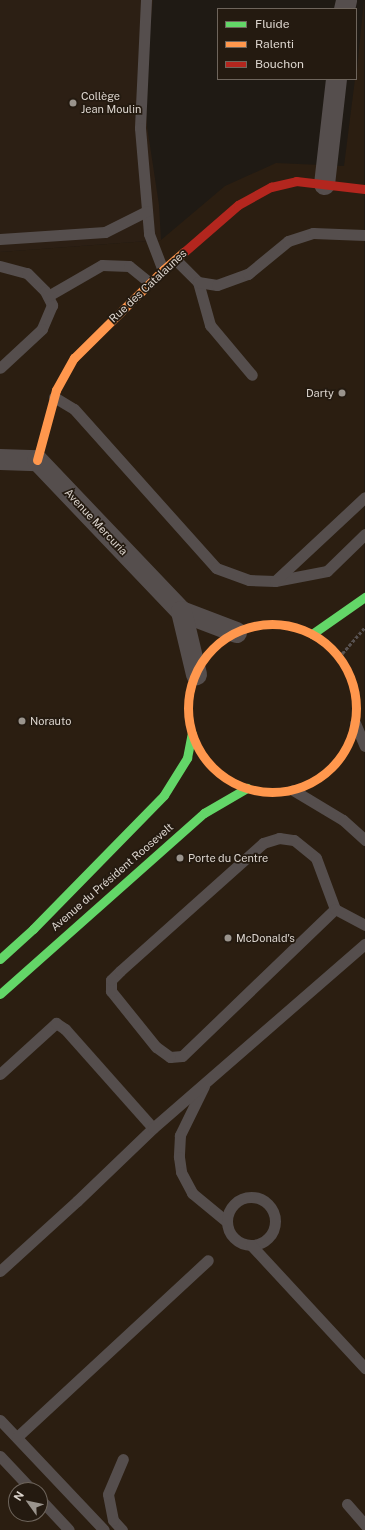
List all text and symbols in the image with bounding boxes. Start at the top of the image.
legend [217,8,357,80]
text: Fluide [255,17,290,31]
text: Ralenti [255,37,294,51]
text: Bouchon [255,57,304,71]
place label: Collège Jean Moulin [81,90,141,116]
marker: Collège Jean Moulin [68,98,78,108]
street label: Rue des Catalaunes [106,247,190,325]
place label: Darty [306,386,334,400]
marker: Darty [337,388,347,398]
street label: Avenue Mercuria [62,486,130,558]
place label: Norauto [30,714,71,728]
marker: Norauto [17,716,27,726]
street label: Avenue du Président Roosevelt [48,820,176,934]
place label: Porte du Centre [188,851,269,865]
marker: Porte du Centre [175,853,185,863]
place label: McDonald's [236,931,295,945]
marker: McDonald's [223,933,233,943]
north arrow [8,1482,48,1522]
text: N [11,1489,26,1503]

